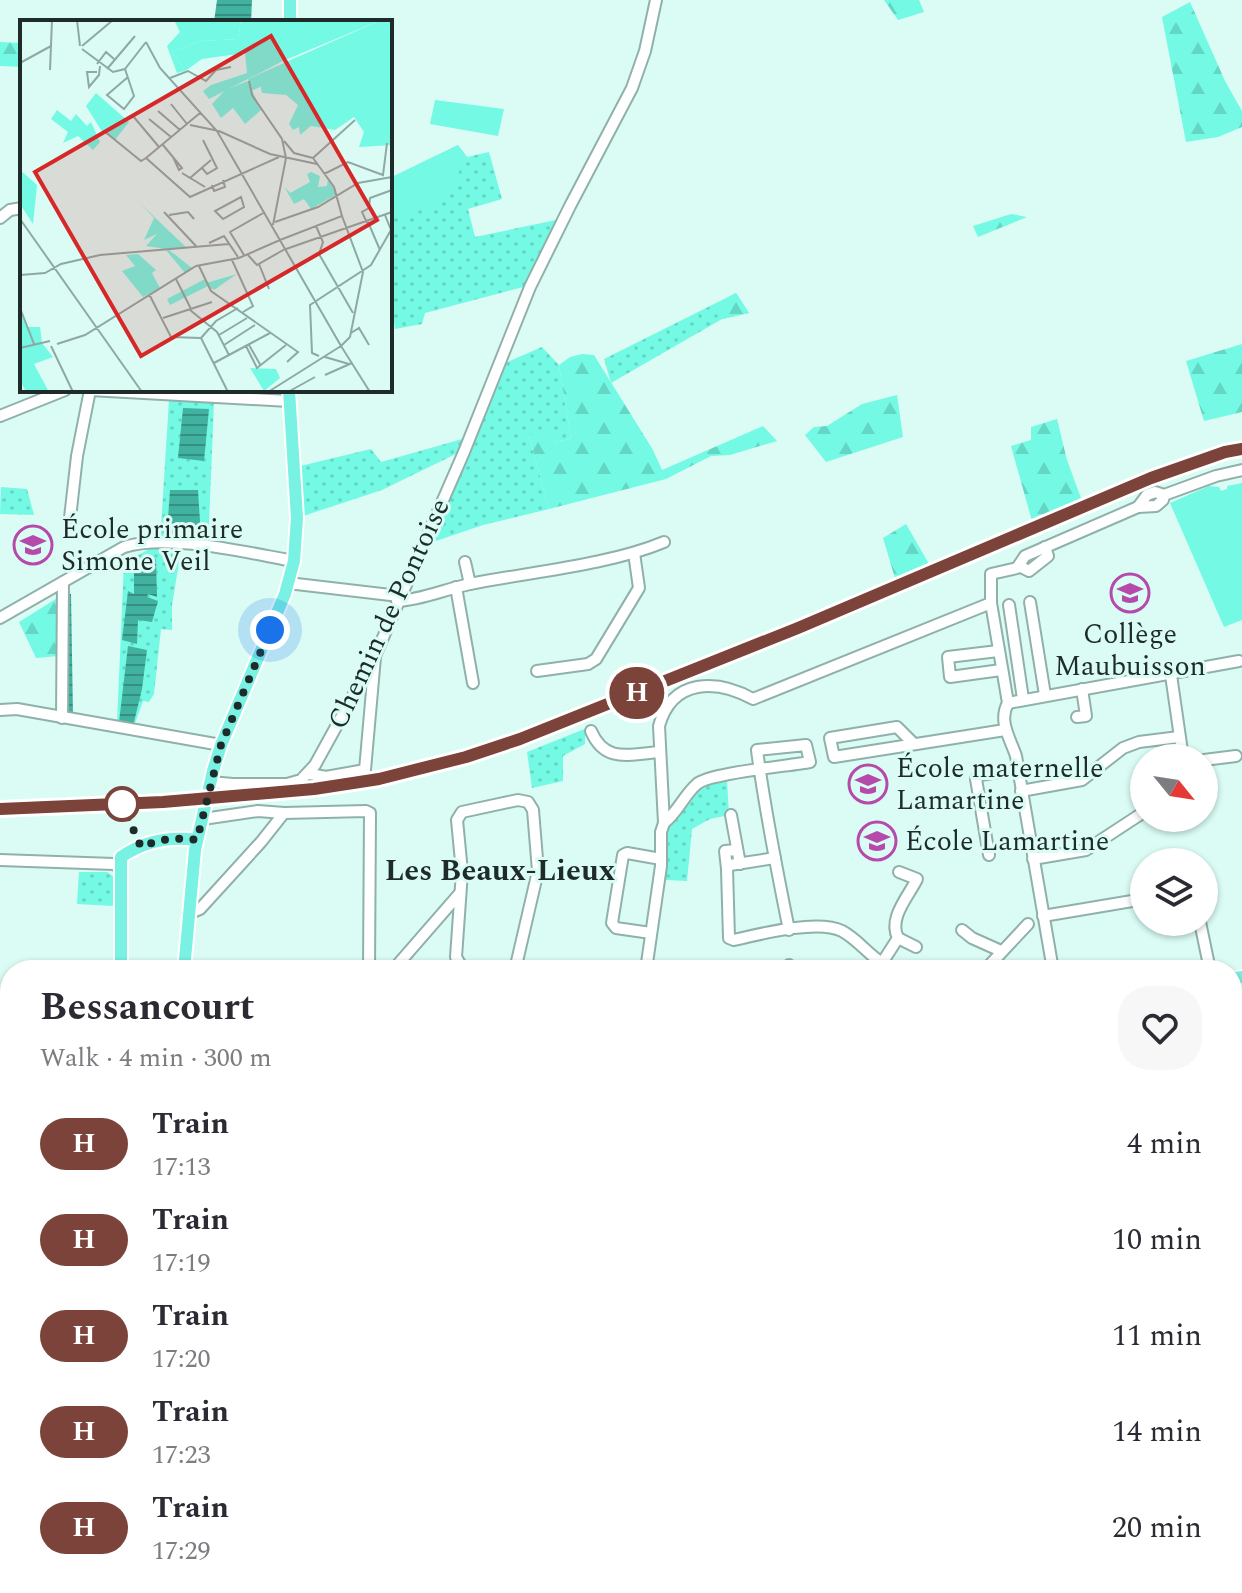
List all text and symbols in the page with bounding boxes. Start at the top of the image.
inset map [20,20,392,392]
street label: Chemin de Pontoise [317,491,461,737]
place label: École primaire Simone Veil [61,508,243,583]
school or university icon: École primaire Simone Veil [12,524,54,566]
school or university icon: Collège Maubuisson [1109,572,1151,614]
your location [250,610,290,650]
place label: Collège Maubuisson [1054,613,1206,688]
line badge: H [611,667,663,719]
text: H [625,671,649,714]
north arrow [1130,744,1218,832]
map controls [1130,744,1218,936]
place label: École maternelle Lamartine [896,747,1104,822]
school or university icon: École maternelle Lamartine [847,763,889,805]
unlabelled marker [105,787,139,821]
school or university icon: École Lamartine [856,820,898,862]
place label: École Lamartine [905,820,1109,863]
district label: Les Beaux-Lieux [385,848,615,894]
button: layers [1130,848,1218,936]
text: Bessancourt [40,979,254,1037]
button: heart [1118,986,1202,1070]
text: Walk · 4 min · 300 m [40,1038,272,1078]
text: Train [152,1101,229,1147]
text: 4 min [1127,1121,1202,1167]
text: H [72,1122,96,1165]
text: 17:13 [152,1147,211,1187]
text: Train [152,1197,229,1243]
text: 10 min [1112,1217,1202,1263]
text: H [72,1218,96,1261]
text: 17:19 [152,1243,211,1283]
text: Train [152,1293,229,1339]
text: 11 min [1112,1313,1202,1359]
text: H [72,1314,96,1357]
text: 17:20 [152,1339,211,1379]
text: Train [152,1389,229,1435]
text: 14 min [1112,1409,1202,1455]
text: H [72,1410,96,1453]
text: 17:23 [152,1435,211,1475]
text: Train [152,1485,229,1531]
text: 20 min [1112,1505,1202,1551]
text: H [72,1506,96,1549]
text: 17:29 [152,1531,211,1571]

